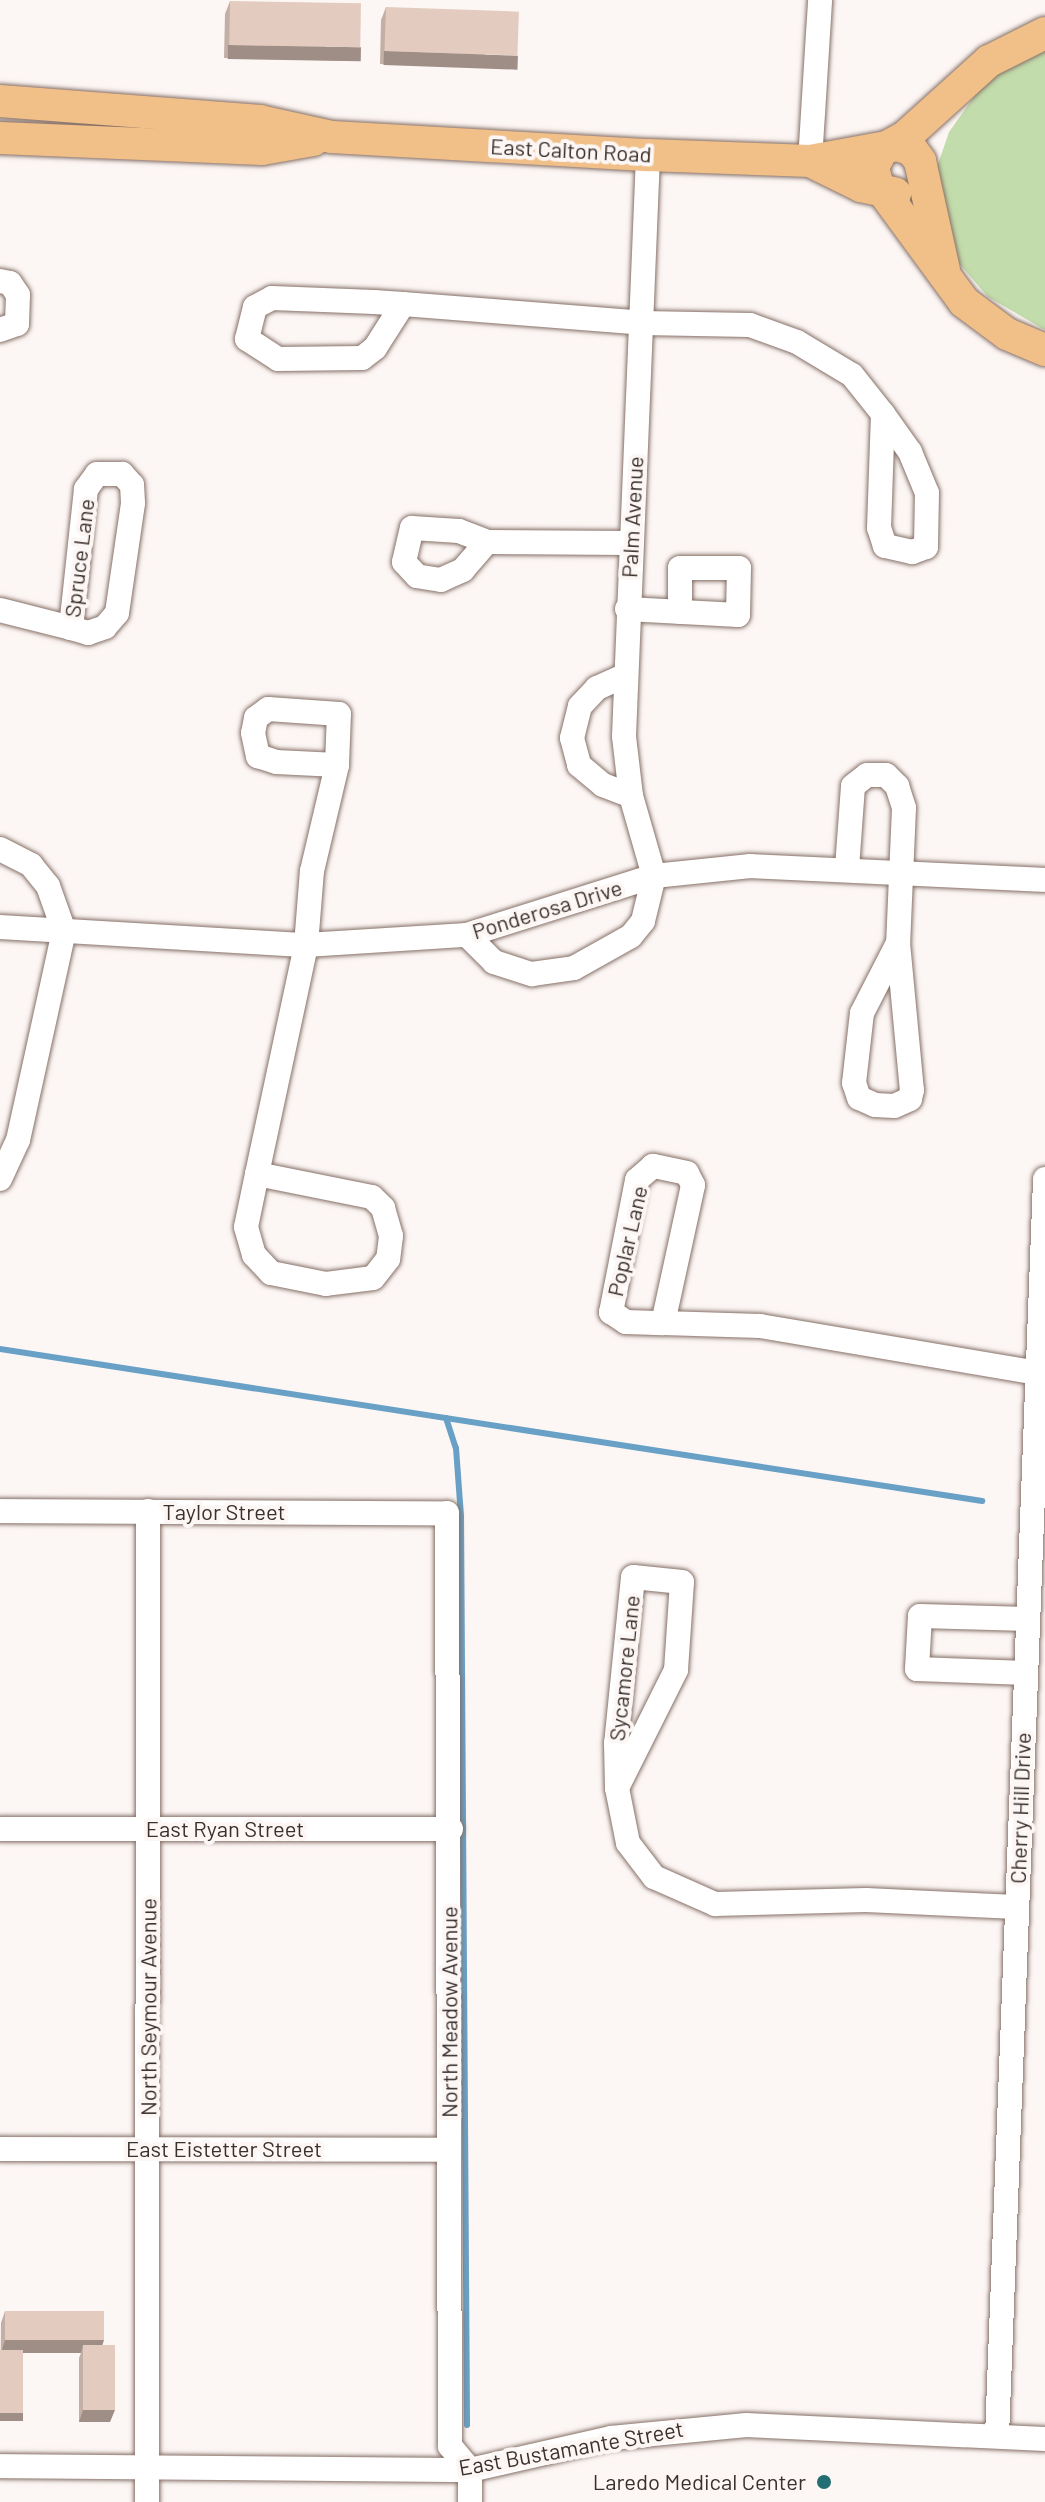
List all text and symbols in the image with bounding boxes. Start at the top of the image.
street label: East Calton Road [490,133,652,167]
street label: Palm Avenue [616,456,648,578]
street label: Spruce Lane [59,497,99,619]
street label: Ponderosa Drive [469,874,625,944]
street label: Poplar Lane [601,1183,653,1299]
street label: Taylor Street [163,1499,285,1525]
street label: Sycamore Lane [603,1594,645,1742]
street label: Cherry Hill Drive [1004,1732,1036,1884]
street label: East Ryan Street [146,1816,304,1842]
street label: North Seymour Avenue [135,1898,161,2116]
street label: North Meadow Avenue [436,1906,462,2118]
street label: East Eistetter Street [126,2136,322,2162]
street label: East Bustamante Street [457,2415,685,2481]
place label: Laredo Medical Center [593,2469,806,2495]
marker: Laredo Medical Center [813,2471,835,2493]

